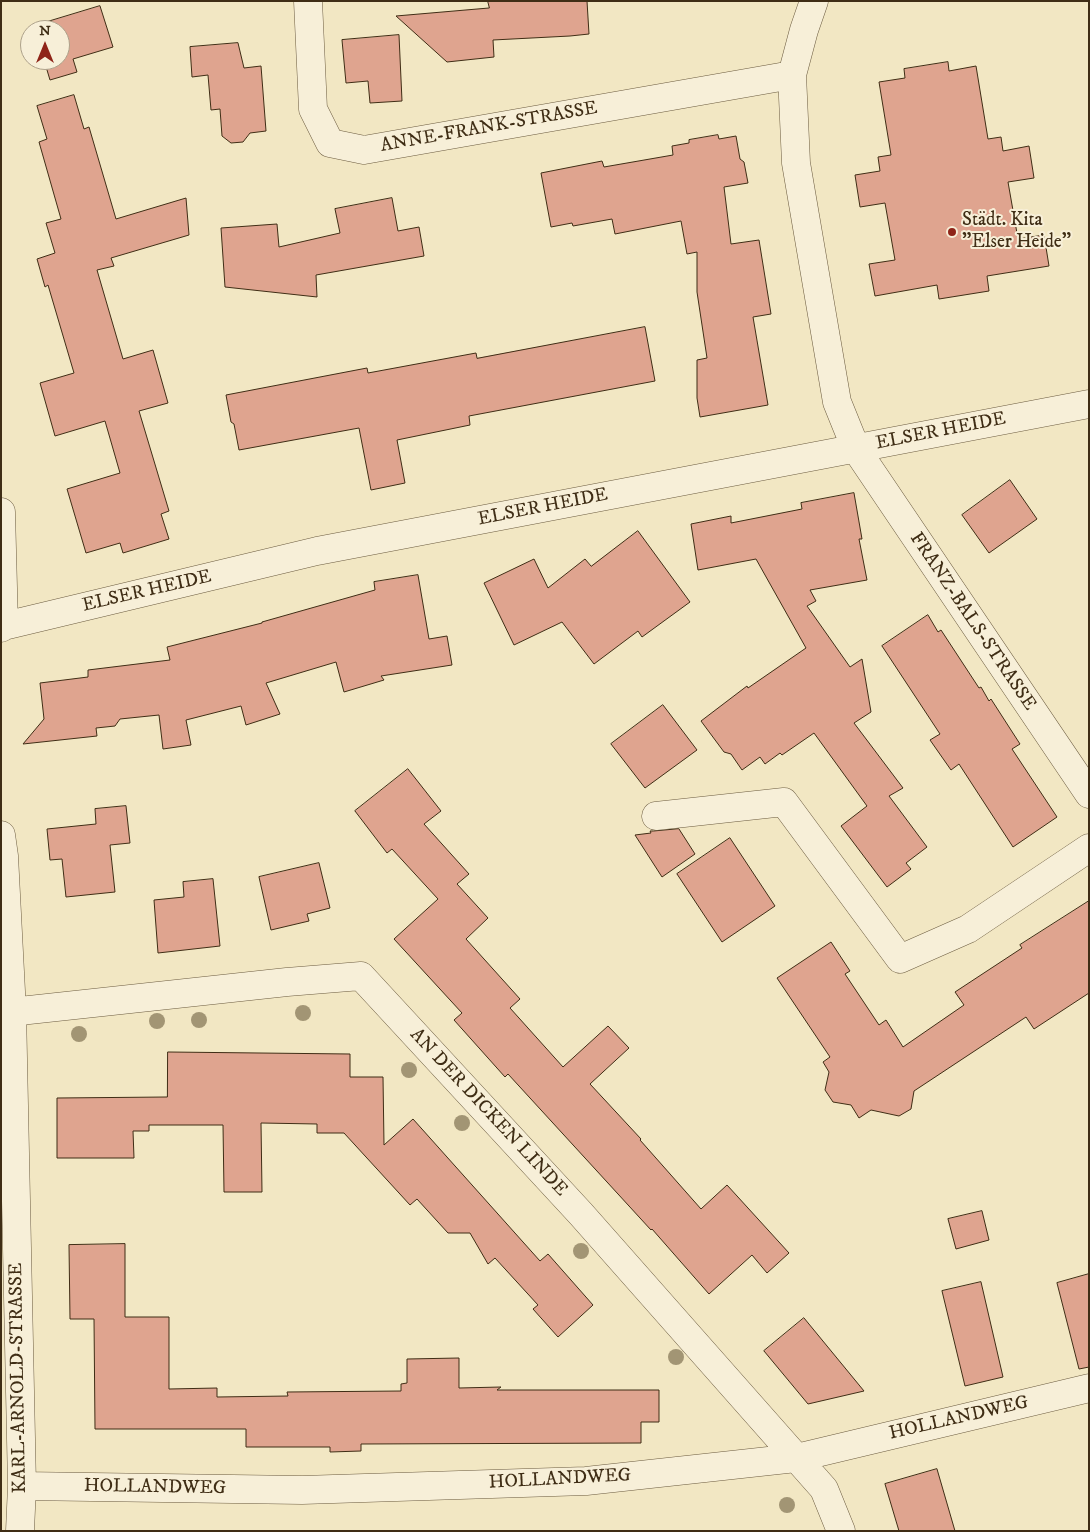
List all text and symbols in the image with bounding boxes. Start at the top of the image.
north arrow [20,20,70,70]
text: N [39,22,51,40]
street label: ANNE-FRANK-STRASSE [379,98,599,158]
place label: Städt. Kita "Elser Heide" [962,210,1071,254]
marker: Städt. Kita "Elser Heide" [946,226,958,238]
street label: ELSER HEIDE [874,408,1008,456]
street label: ELSER HEIDE [476,484,610,532]
street label: FRANZ-BALS-STRASSE [904,529,1040,715]
street label: ELSER HEIDE [80,566,214,618]
street label: AN DER DICKEN LINDE [404,1024,572,1202]
street label: KARL-ARNOLD-STRASSE [6,1262,32,1494]
street label: HOLLANDWEG [887,1392,1031,1446]
street label: HOLLANDWEG [488,1465,632,1495]
street label: HOLLANDWEG [84,1475,226,1501]

